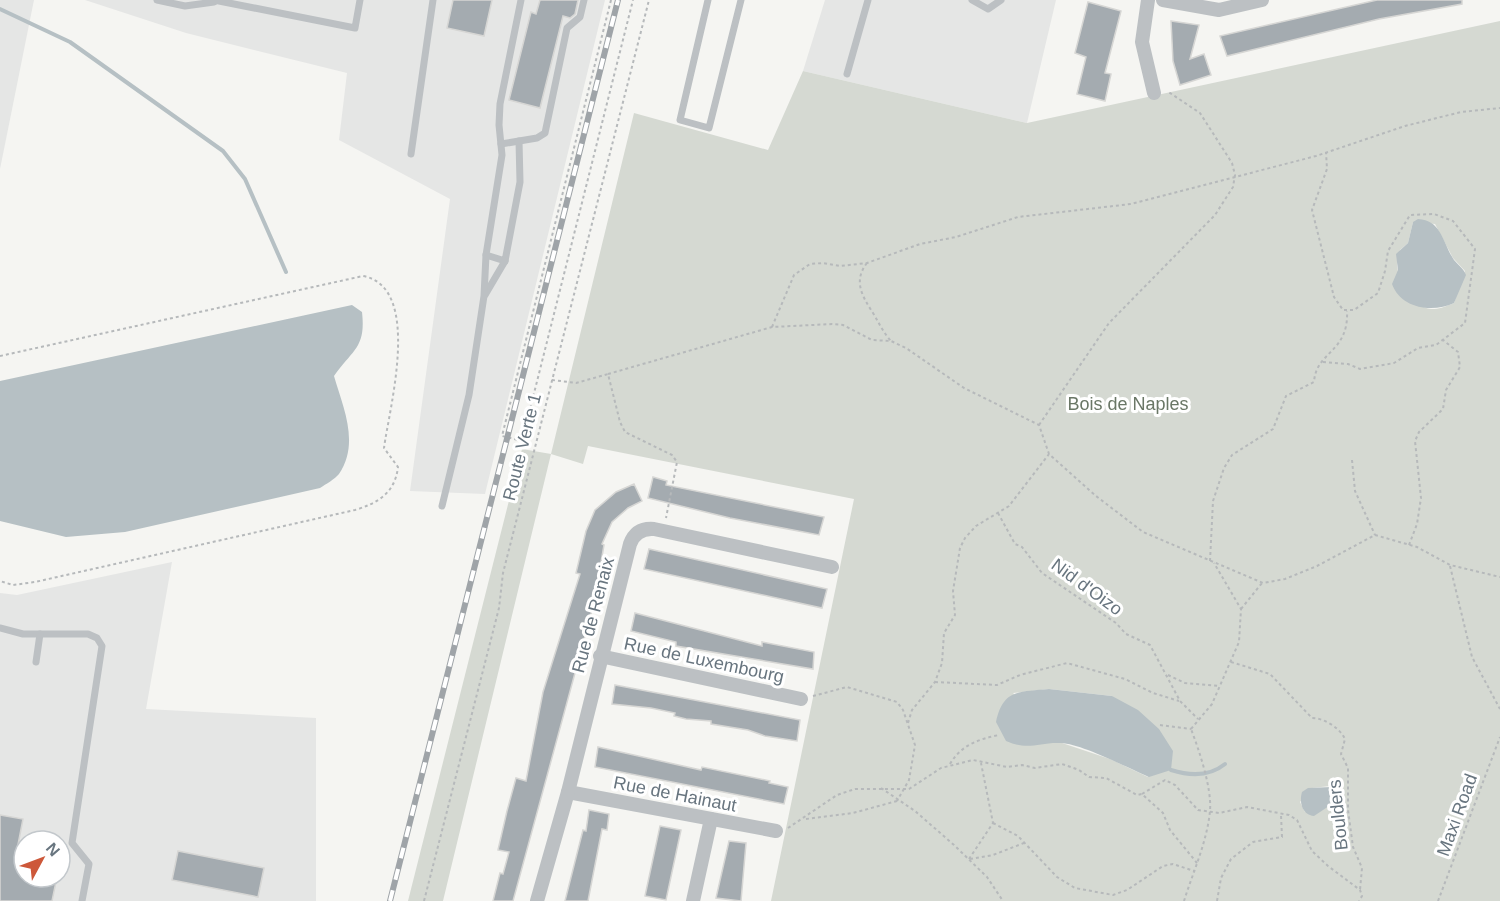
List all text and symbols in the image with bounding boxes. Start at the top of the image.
street label: Route Verte 1 [499,391,545,503]
park label: Bois de Naples [1067,394,1189,414]
street label: Rue de Renaix [568,555,618,675]
street label: Nid d'Oizo [1048,555,1126,619]
street label: Rue de Luxembourg [622,633,786,687]
street label: Maxi Road [1433,771,1481,859]
street label: Rue de Hainaut [612,772,738,816]
street label: Boulders [1324,779,1352,851]
north arrow [12,829,72,889]
text: N [43,840,63,859]

